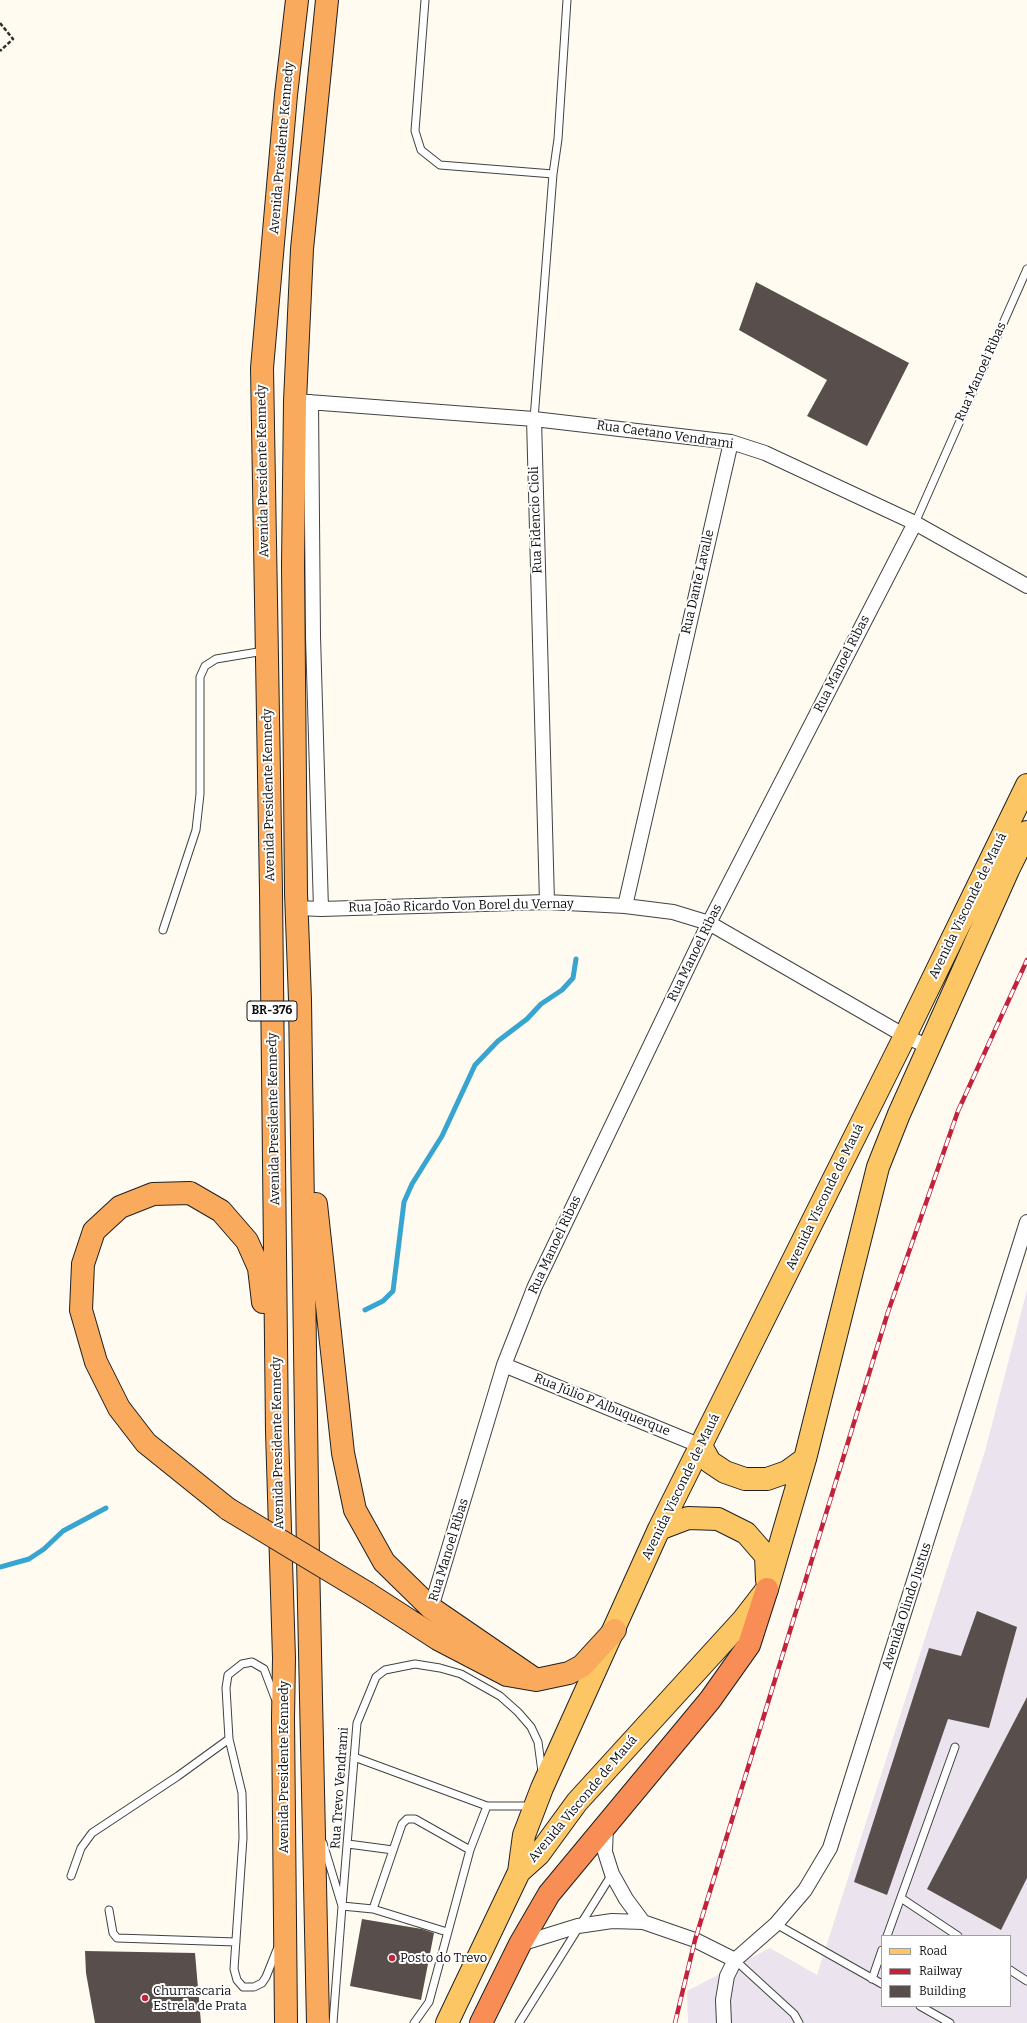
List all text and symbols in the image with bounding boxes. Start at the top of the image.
street label: Avenida Presidente Kennedy [267,61,297,235]
street label: Rua Manoel Ribas [952,320,1010,424]
street label: Avenida Presidente Kennedy [254,384,272,558]
street label: Rua Caetano Vendrami [595,418,735,452]
street label: Rua Fidencio Cioli [526,466,546,574]
street label: Rua Dante Lavalle [678,528,718,636]
street label: Rua Manoel Ribas [811,613,873,715]
street label: Avenida Presidente Kennedy [260,708,278,882]
street label: Avenida Visconde de Mauá [926,830,1010,982]
street label: Rua João Ricardo Von Borel du Vernay [348,896,574,916]
street label: Rua Manoel Ribas [665,902,725,1004]
road number: BR-376 [247,1001,297,1021]
street label: Avenida Presidente Kennedy [265,1032,283,1206]
street label: Avenida Visconde de Mauá [783,1121,867,1273]
street label: Rua Manoel Ribas [525,1193,585,1297]
street label: Avenida Presidente Kennedy [269,1356,287,1530]
street label: Rua Júlio P Albuquerque [532,1371,672,1439]
street label: Avenida Visconde de Mauá [639,1411,723,1563]
street label: Rua Manoel Ribas [426,1497,472,1603]
street label: Avenida Olindo Justus [879,1541,935,1671]
street label: Avenida Presidente Kennedy [276,1681,292,1853]
street label: Rua Trevo Vendrami [328,1726,352,1850]
street label: Avenida Visconde de Mauá [525,1732,641,1866]
legend [881,1935,1011,2007]
text: Road [919,1944,947,1958]
place label: Posto do Trevo [400,1950,487,1966]
marker: Posto do Trevo [387,1953,397,1963]
text: Railway [919,1964,962,1978]
place label: Churrascaria Estrela de Prata [153,1983,247,2014]
text: Building [919,1984,966,1998]
marker: Churrascaria Estrela de Prata [140,1993,150,2003]

